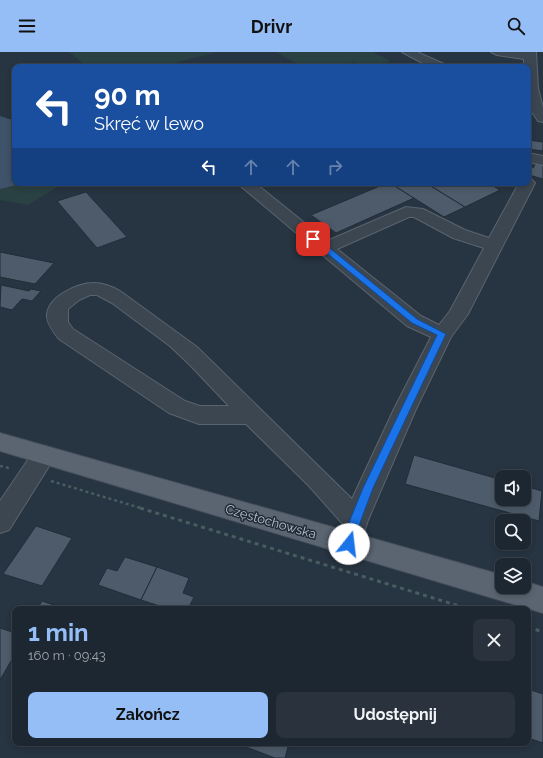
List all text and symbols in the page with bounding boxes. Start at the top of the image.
icon: menu [16,15,38,37]
icon: search [505,15,527,37]
text: Drivr [251,16,292,37]
text: 90 m [94,79,160,112]
icon: left [28,80,80,132]
text: Skręć w lewo [94,113,204,134]
icon: left [198,156,220,178]
icon: ahead [240,156,262,178]
icon: ahead [282,156,304,178]
icon: right [324,156,346,178]
pin [296,222,330,256]
icon: arrive [302,228,324,250]
map controls [495,470,531,594]
button: sound [495,470,531,506]
street label: Częstochowska [224,501,318,542]
button: search [495,514,531,550]
position arrow [328,523,370,565]
button: layers [495,558,531,594]
text: 1 min [28,618,89,647]
button: close [473,619,515,661]
text: 160 m · 09:43 [28,648,106,663]
button: Zakończ [28,692,268,738]
button: Udostępnij [276,692,515,738]

